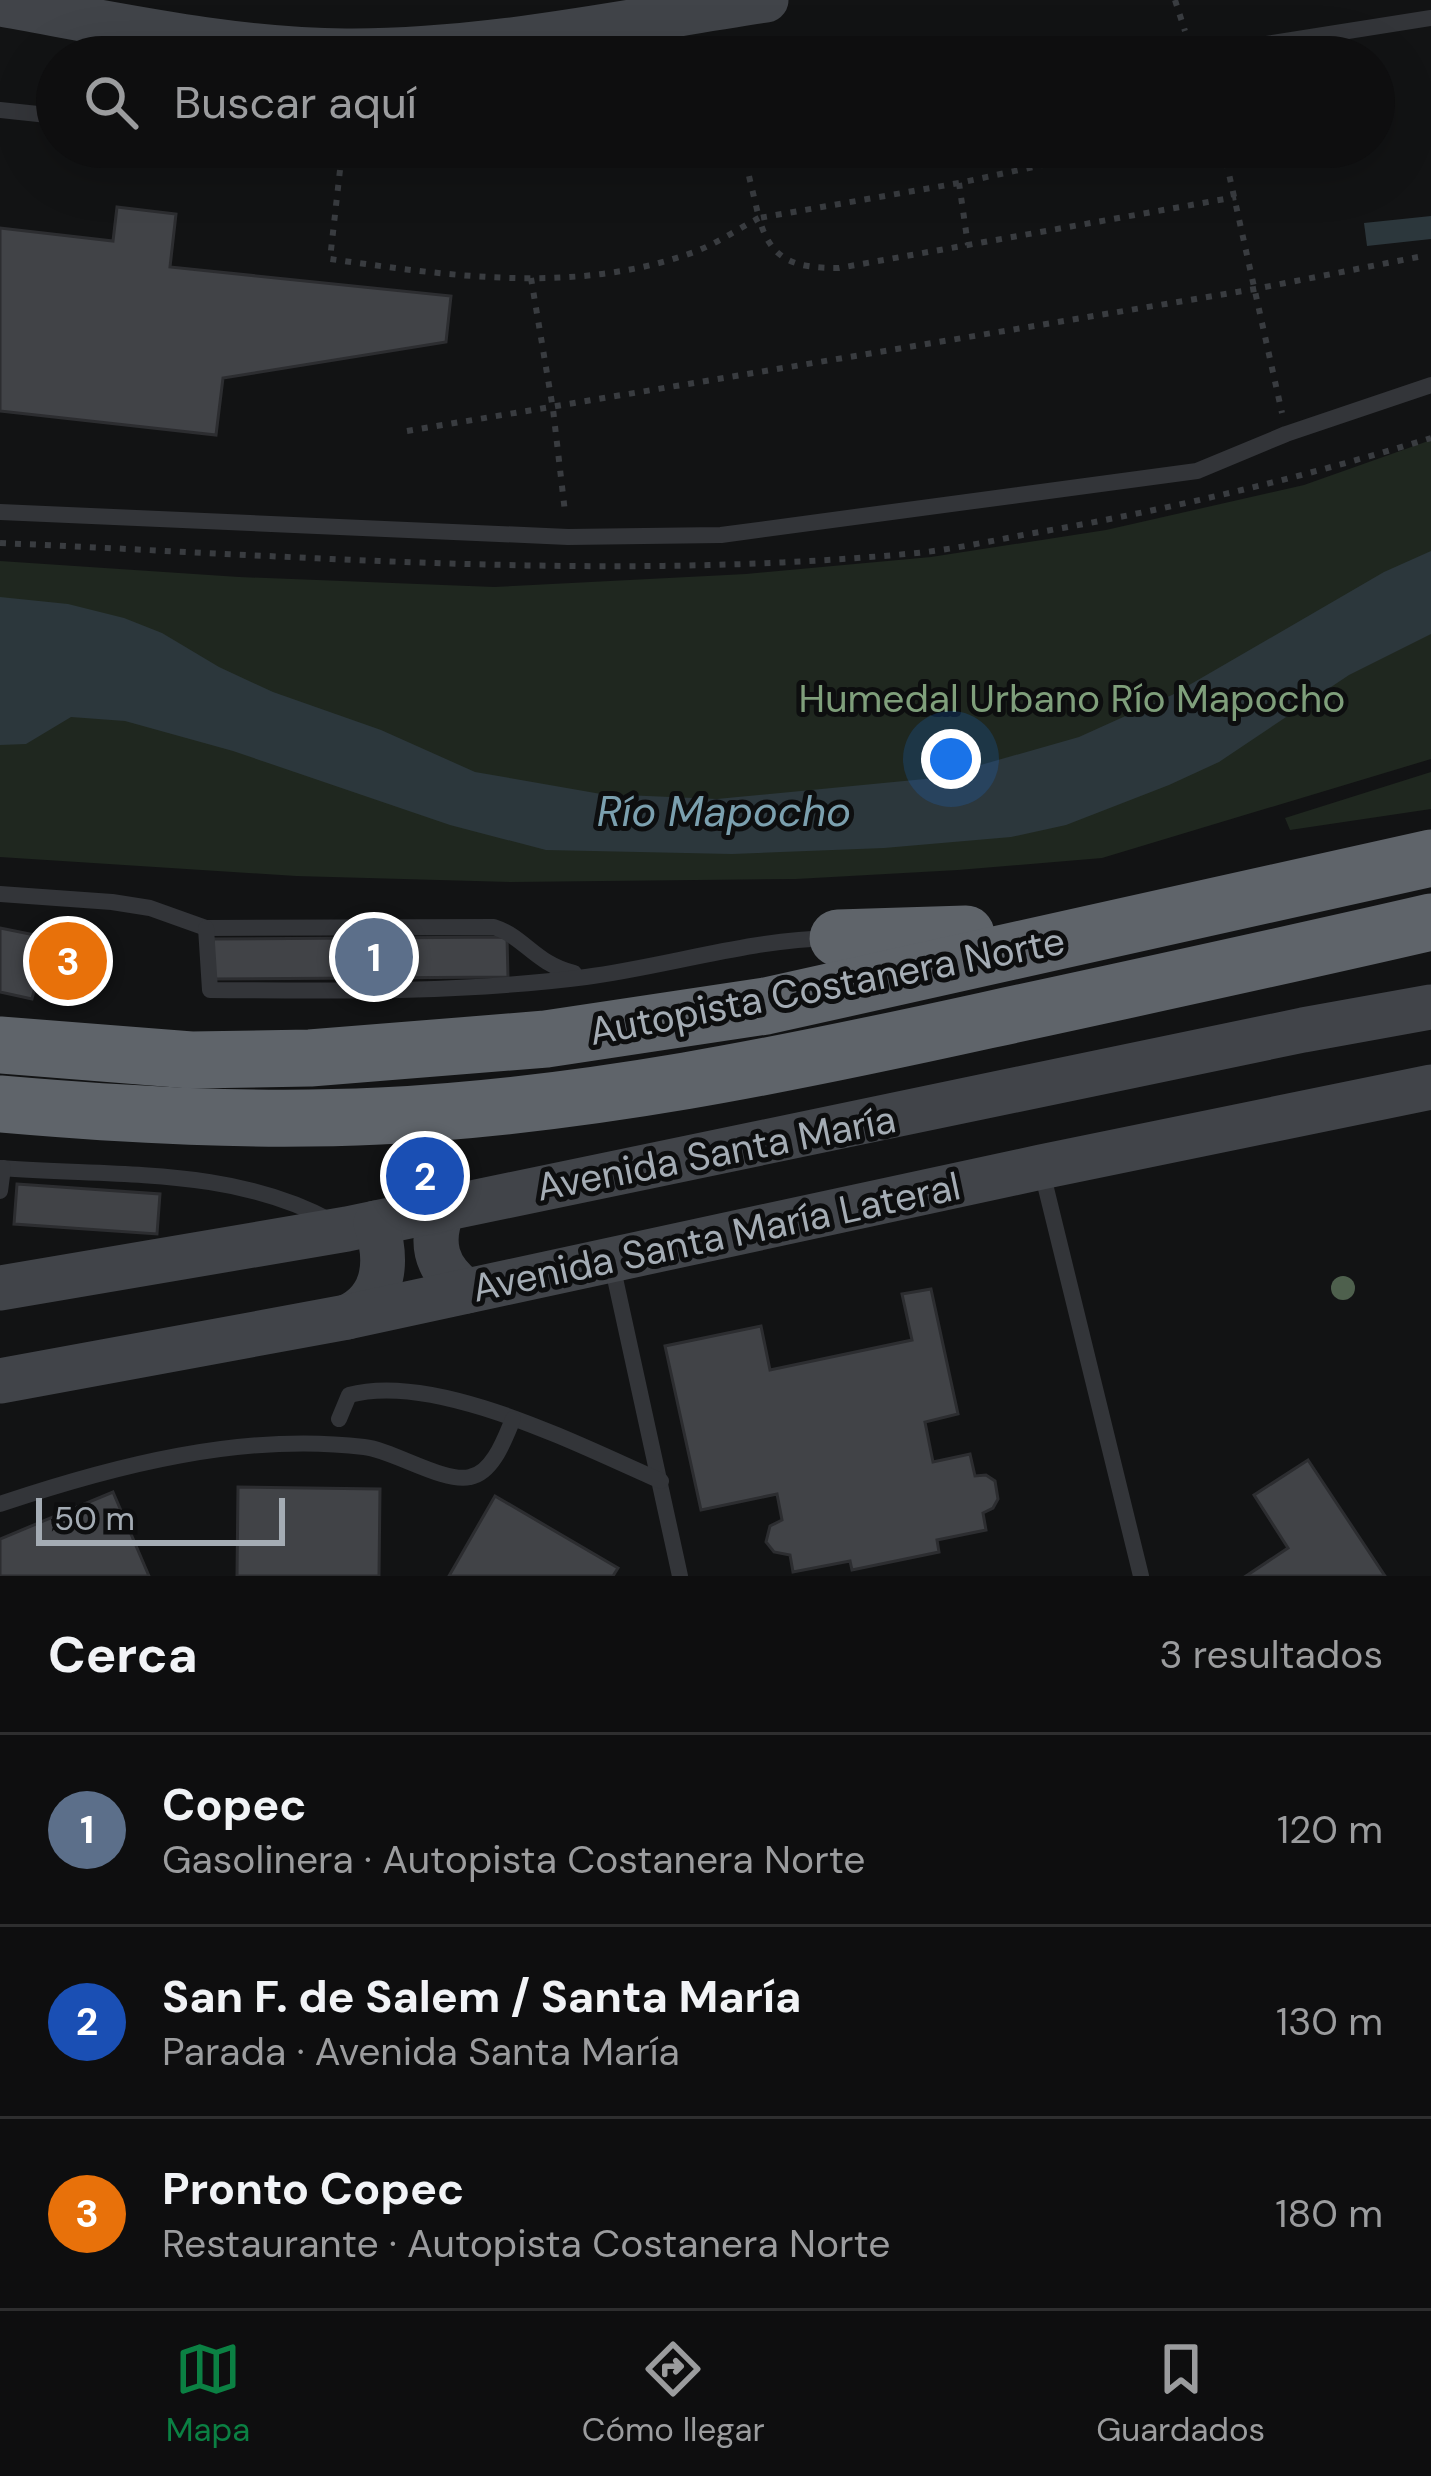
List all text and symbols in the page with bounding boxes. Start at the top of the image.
search box [36,36,1395,168]
icon: search [78,69,144,135]
text: Buscar aquí [174,73,417,132]
park label: Humedal Urbano Río Mapocho [799,673,1345,724]
your location [921,729,981,789]
water label: Río Mapocho [597,784,851,839]
pin: 1 [335,912,413,1002]
street label: Autopista Costanera Norte [585,915,1069,1057]
pin: 3 [29,916,107,1006]
street label: Avenida Santa María [532,1093,900,1213]
pin: 2 [386,1131,464,1221]
street label: Avenida Santa María Lateral [467,1160,965,1314]
scale bar [36,1492,285,1545]
text: 50 m [54,1497,135,1540]
text: Cerca [48,1621,198,1688]
text: 3 resultados [1159,1629,1383,1680]
text: Copec [162,1775,307,1834]
text: 1 [80,1804,94,1855]
text: 120 m [1277,1804,1383,1855]
text: Gasolinera · Autopista Costanera Norte [162,1834,866,1885]
text: San F. de Salem / Santa María [162,1967,801,2026]
text: 2 [76,1996,98,2047]
text: 130 m [1276,1996,1383,2047]
text: Parada · Avenida Santa María [162,2026,680,2077]
text: Pronto Copec [162,2159,464,2218]
text: 3 [75,2188,99,2239]
text: 180 m [1275,2188,1383,2239]
text: Restaurante · Autopista Costanera Norte [162,2218,890,2269]
tab: Mapa [166,2336,250,2451]
tab: Cómo llegar [582,2336,765,2451]
tab: Guardados [1096,2336,1265,2451]

